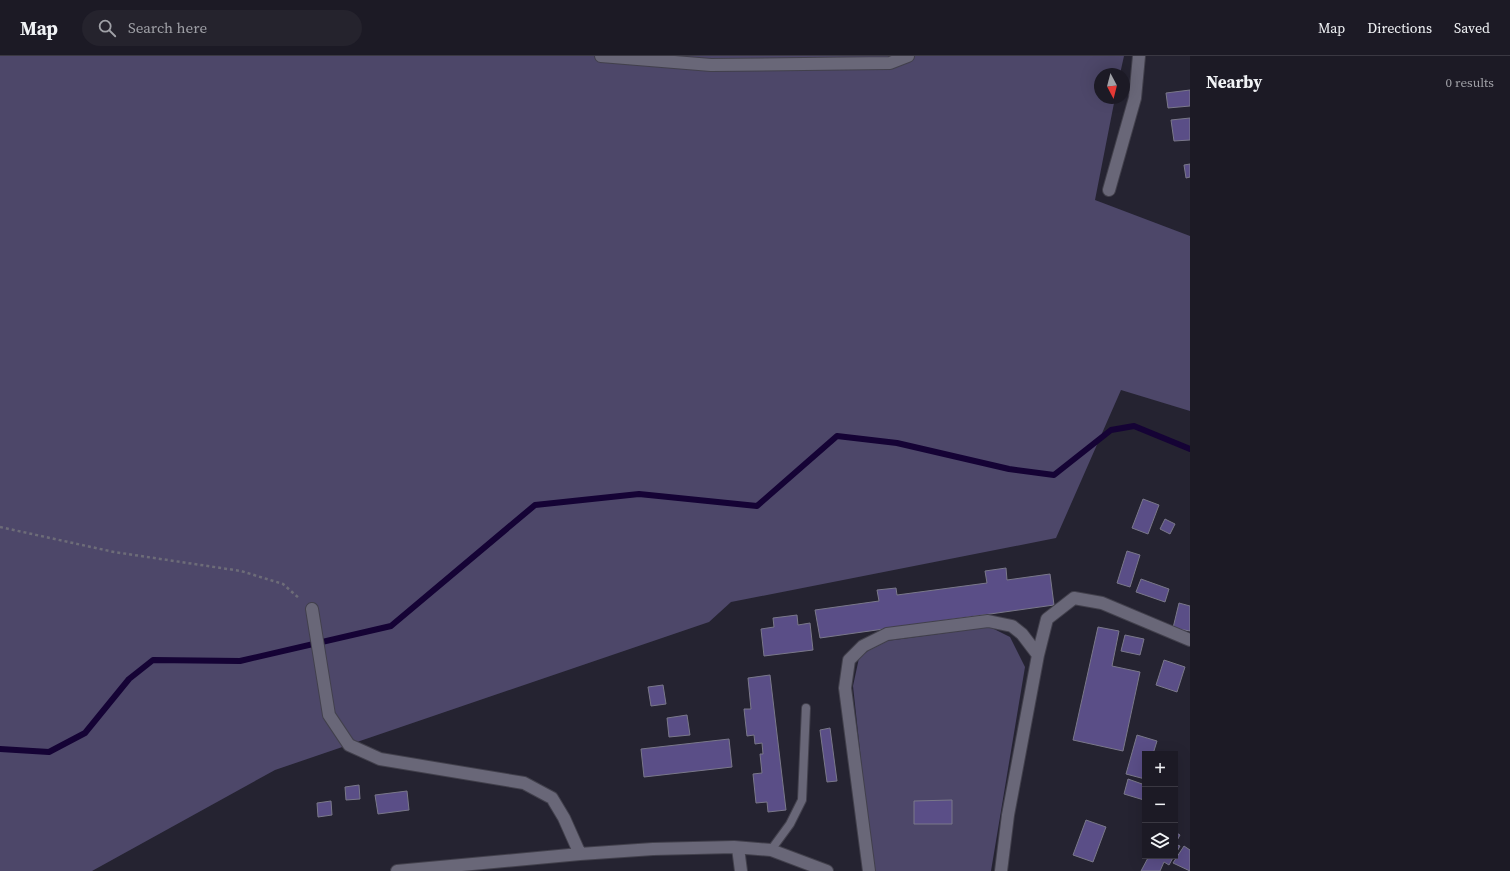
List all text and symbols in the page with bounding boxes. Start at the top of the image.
search box [82,10,362,46]
text: Map [20,15,58,41]
icon: search [96,17,118,39]
text: Search here [128,17,207,38]
text: Map [1318,18,1345,38]
text: Directions [1367,18,1432,38]
text: Saved [1454,18,1490,38]
north arrow [1094,68,1130,104]
text: Nearby [1206,70,1262,94]
text: 0 results [1446,74,1494,91]
map controls [1142,751,1178,859]
button: + [1142,751,1178,787]
button: − [1142,787,1178,823]
button: layers [1142,823,1178,859]

